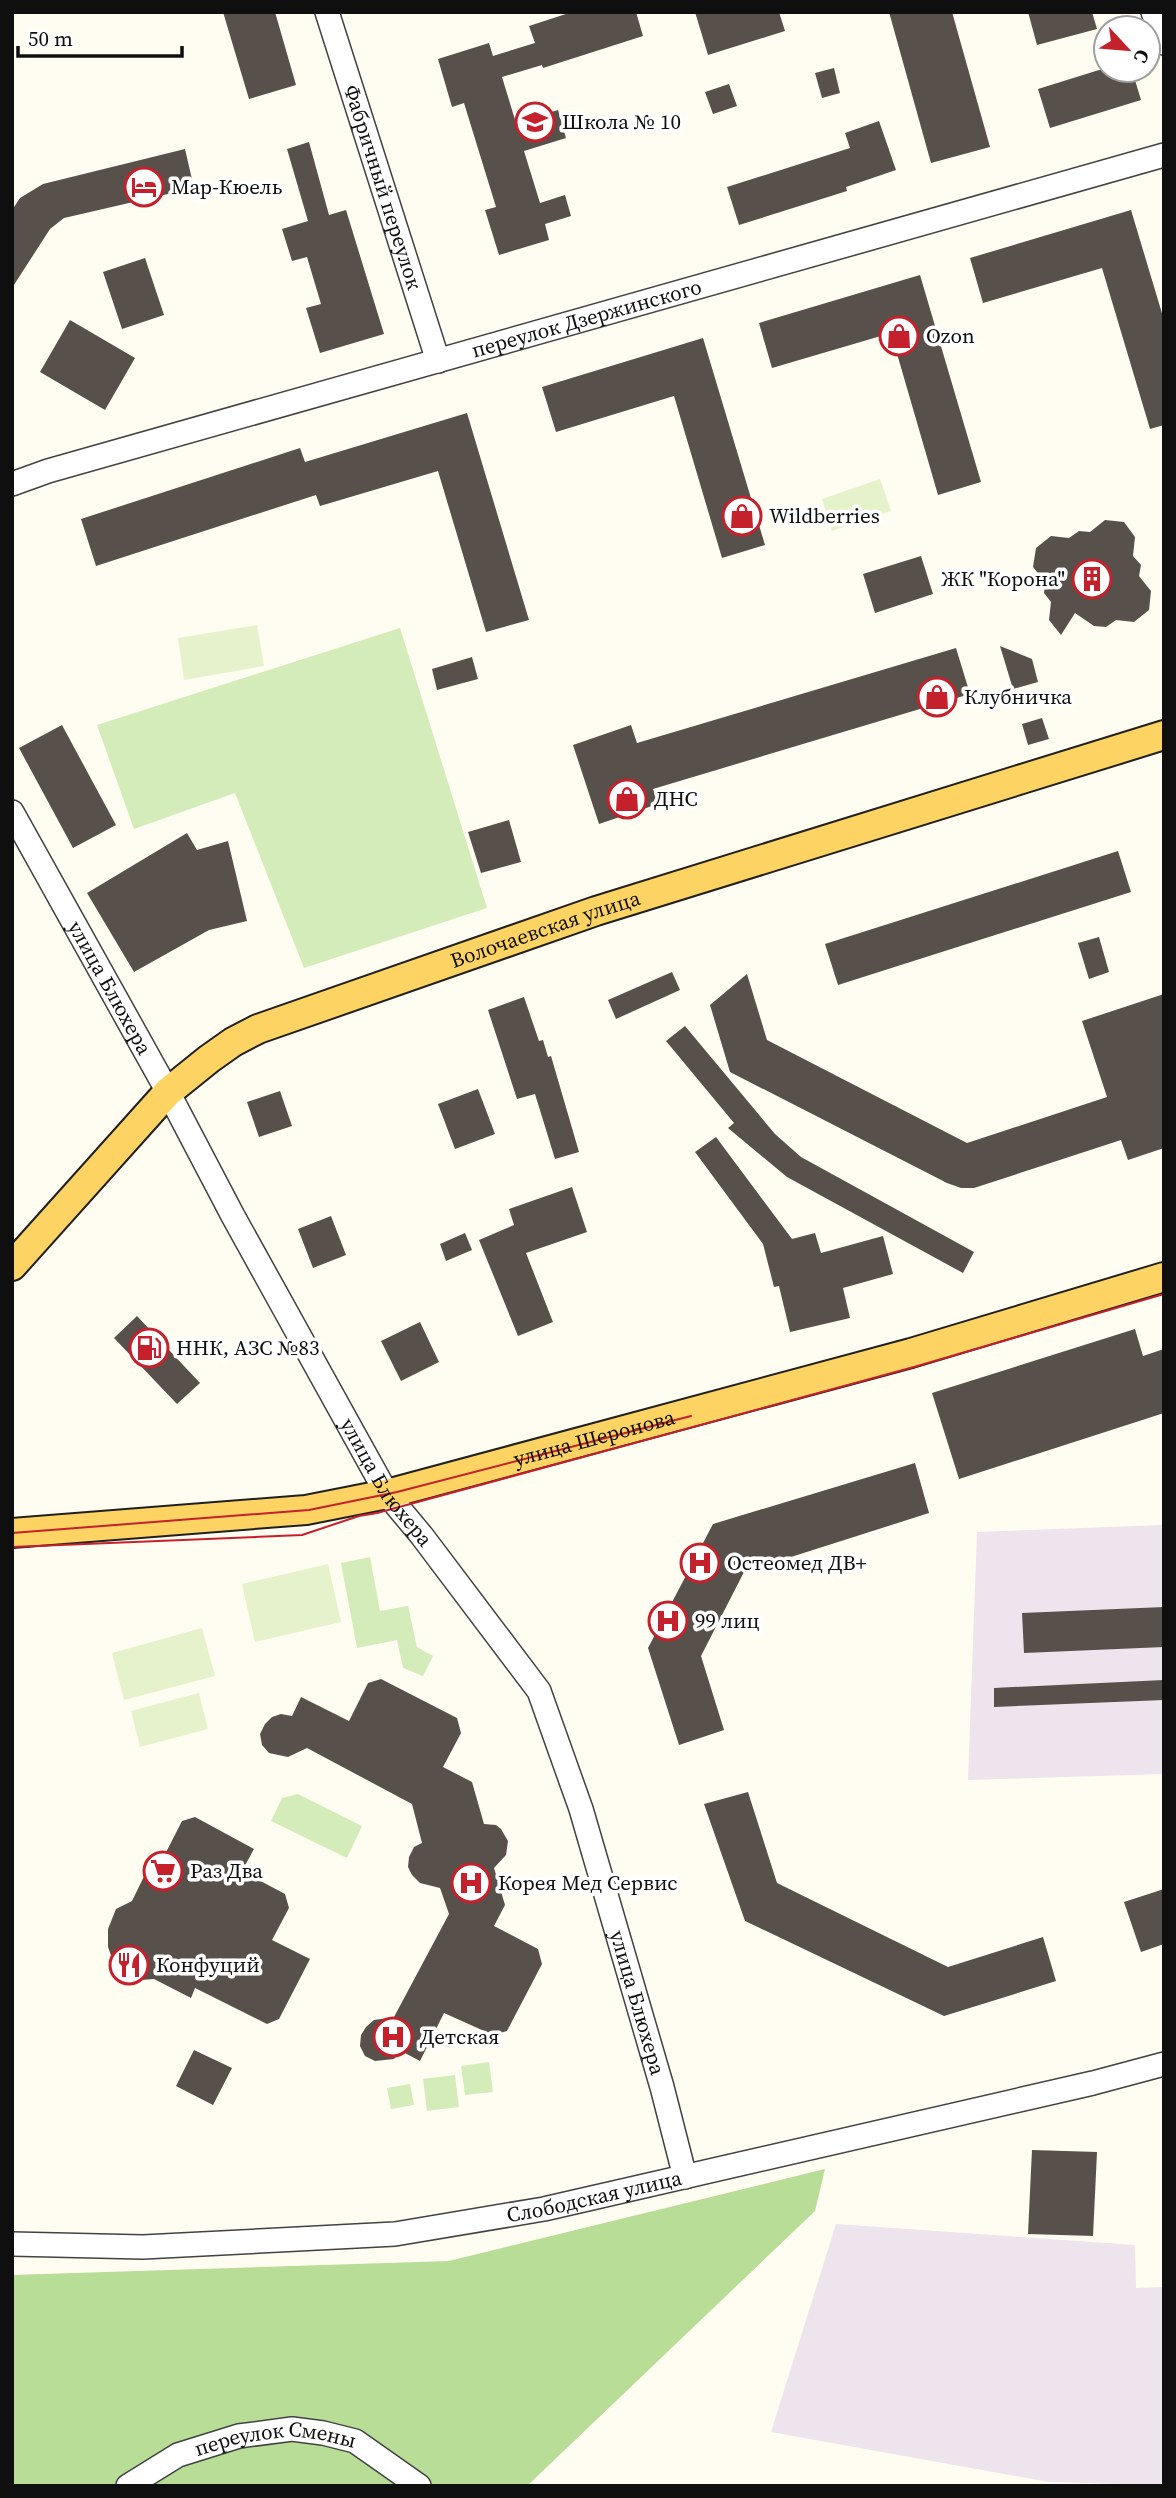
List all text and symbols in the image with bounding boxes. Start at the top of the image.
scale bar [18,14,182,58]
north arrow [1092,14,1162,84]
text: 50 m [28,24,73,53]
text: С [1128,45,1157,68]
street label: Фабричный переулок [337,81,429,294]
school or university icon: Школа № 10 [514,101,556,143]
place label: Школа № 10 [562,107,681,136]
hotel icon: Мар-Кюель [123,166,165,208]
place label: Мар-Кюель [171,172,282,201]
street label: переулок Дзержинского [468,272,705,364]
shop icon: Ozon [878,315,920,357]
place label: Ozon [926,321,975,350]
shop icon: Wildberries [721,495,763,537]
place label: Wildberries [769,501,880,530]
building icon: ЖК "Корона" [1071,558,1113,600]
place label: ЖК "Корона" [941,564,1065,593]
shop icon: Клубничка [916,676,958,718]
place label: Клубничка [964,682,1072,711]
shop icon: ДНС [606,778,648,820]
place label: ДНС [654,784,698,813]
street label: Волочаевская улица [446,883,644,975]
street label: улица Блюхера [61,915,159,1060]
fuel station icon: ННК, АЗС №83 [128,1327,170,1369]
place label: ННК, АЗС №83 [176,1333,320,1362]
street label: улица Шеронова [510,1402,678,1473]
street label: улица Блюхера [334,1412,440,1552]
hospital icon: Остеомед ДВ+ [679,1542,721,1584]
place label: Остеомед ДВ+ [727,1548,867,1577]
hospital icon: 99 лиц [647,1600,689,1642]
place label: 99 лиц [695,1606,760,1635]
supermarket icon: Раз Два [142,1850,184,1892]
place label: Раз Два [190,1856,263,1885]
hospital icon: Корея Мед Сервис [450,1862,492,1904]
place label: Корея Мед Сервис [498,1868,677,1897]
street label: улица Блюхера [603,1927,673,2078]
restaurant icon: Конфуций [108,1944,150,1986]
place label: Конфуций [156,1950,260,1979]
hospital icon: Детская [372,2016,414,2058]
place label: Детская [420,2022,500,2051]
street label: Слободская улица [504,2163,685,2229]
street label: переулок Смены [191,2414,359,2463]

